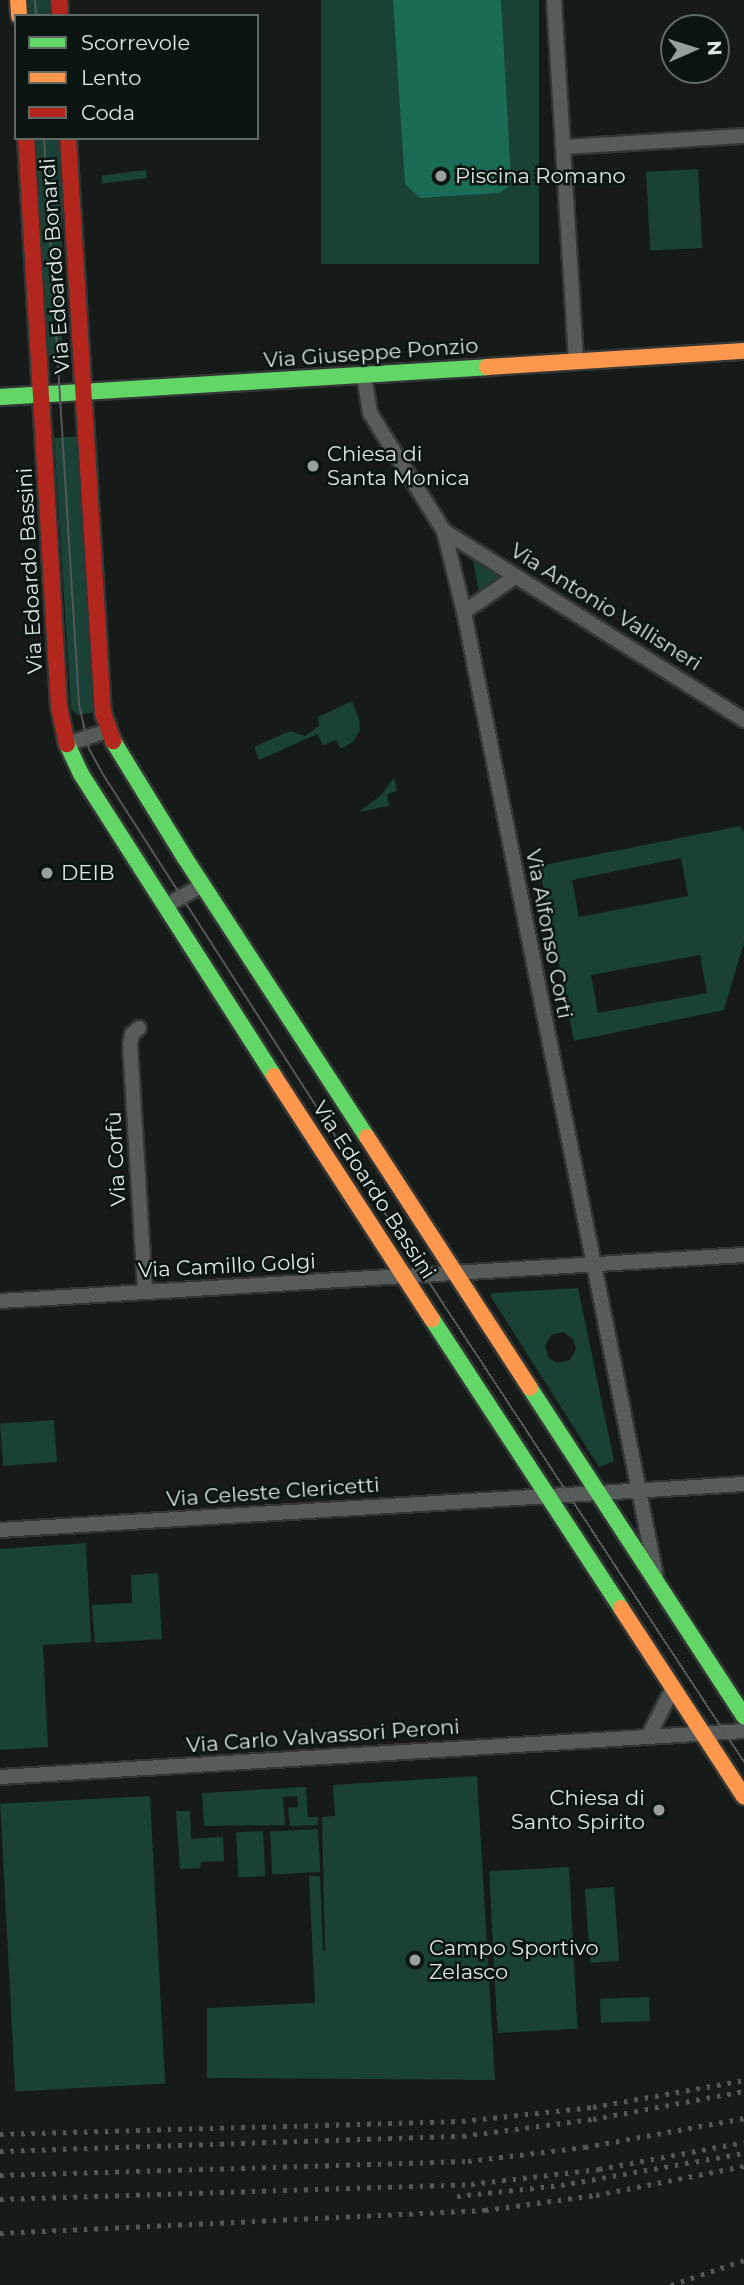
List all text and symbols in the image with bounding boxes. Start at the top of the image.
legend [14,14,259,140]
north arrow [660,14,730,84]
text: Scorrevole [81,30,190,55]
text: N [703,40,726,56]
text: Lento [81,65,141,90]
text: Coda [81,100,135,125]
street label: Via Edoardo Bonardi [35,157,75,375]
place label: Piscina Romano [455,163,626,189]
marker: Piscina Romano [433,168,449,184]
street label: Via Giuseppe Ponzio [263,333,479,373]
place label: Chiesa di Santa Monica [327,441,470,491]
marker: Chiesa di Santa Monica [305,458,321,474]
street label: Via Edoardo Bassini [12,467,48,675]
street label: Via Antonio Vallisneri [506,538,706,676]
street label: Via Alfonso Corti [520,847,578,1021]
place label: DEIB [61,860,115,886]
marker: DEIB [39,865,55,881]
street label: Via Edoardo Bassini [307,1096,441,1284]
street label: Via Corfù [101,1111,131,1207]
street label: Via Camillo Golgi [137,1249,317,1283]
street label: Via Celeste Clericetti [166,1472,380,1512]
street label: Via Carlo Valvassori Peroni [185,1714,461,1758]
place label: Chiesa di Santo Spirito [511,1785,645,1835]
marker: Chiesa di Santo Spirito [651,1802,667,1818]
place label: Campo Sportivo Zelasco [429,1935,599,1985]
marker: Campo Sportivo Zelasco [407,1952,423,1968]

